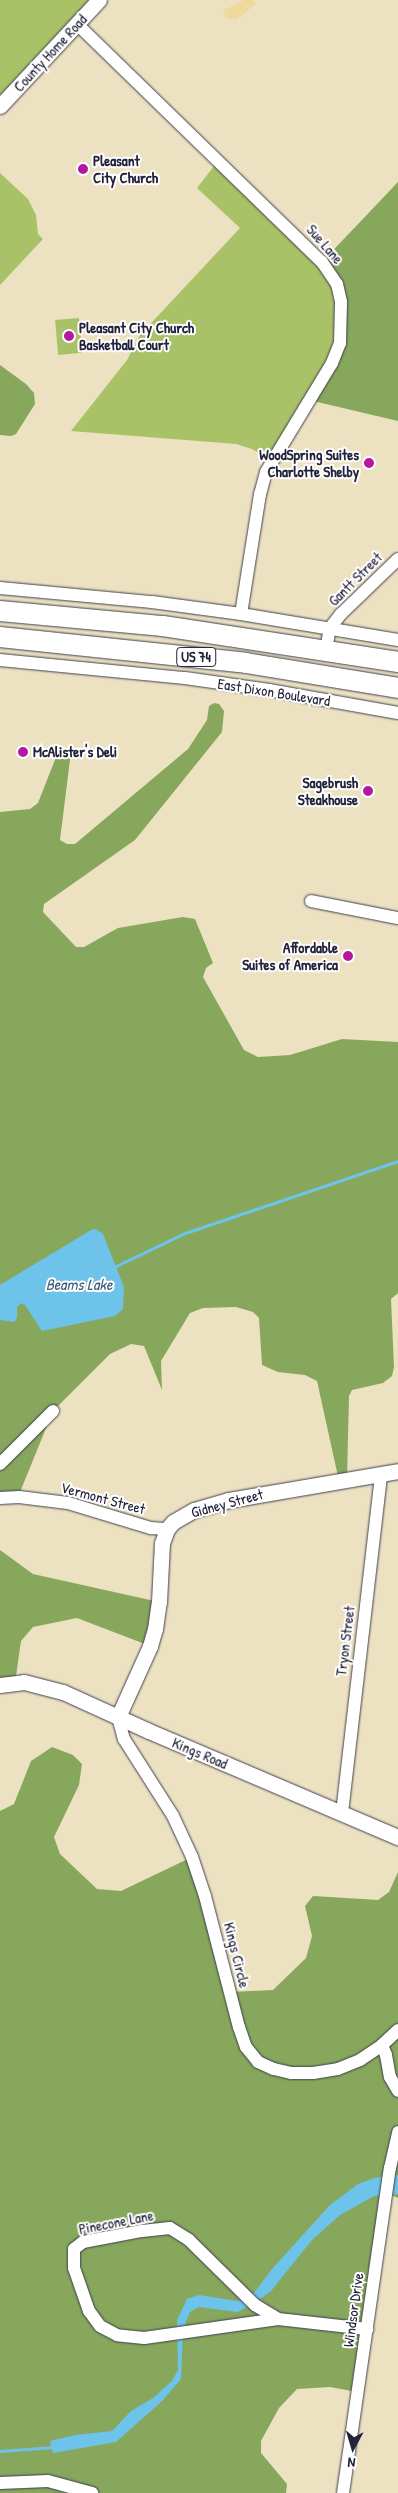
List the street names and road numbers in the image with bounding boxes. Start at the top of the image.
street label: County Home Road [10,11,90,95]
street label: Sue Lane [303,221,347,267]
street label: Gantt Street [324,548,386,610]
road number: US 74 [176,646,216,669]
street label: East Dixon Boulevard [217,674,331,710]
street label: Vermont Street [59,1478,147,1518]
street label: Gidney Street [189,1485,265,1521]
street label: Tryon Street [332,1605,358,1677]
street label: Kings Road [170,1733,230,1773]
street label: Kings Circle [220,1920,254,1990]
street label: Pinecone Lane [77,2206,155,2238]
street label: Windsor Drive [339,2272,367,2348]

